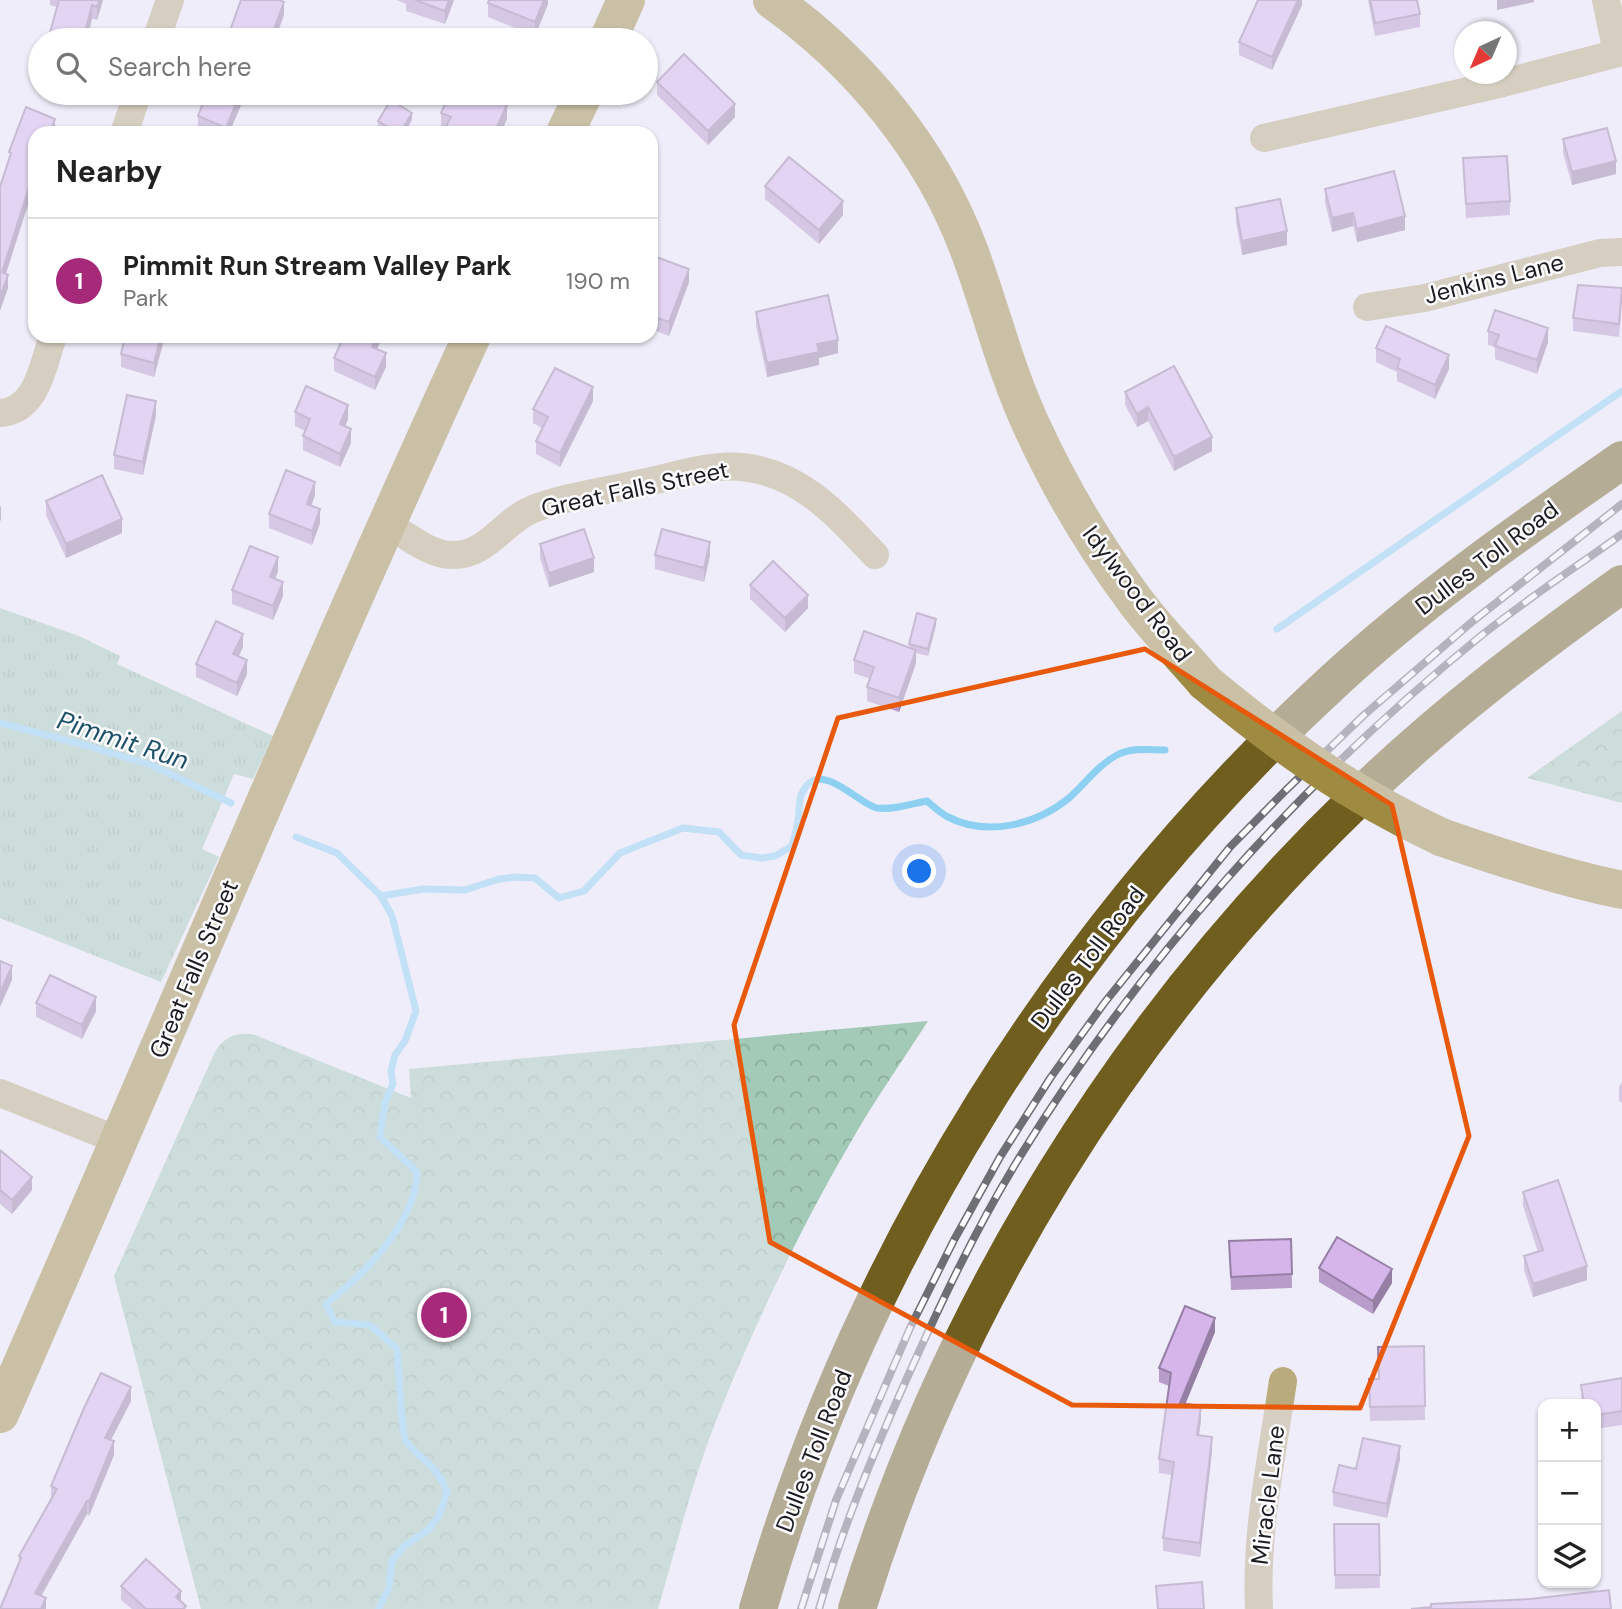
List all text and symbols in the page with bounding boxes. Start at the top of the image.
north arrow [1454,21,1517,84]
search box [28,28,658,105]
icon: search [52,48,90,86]
text: Search here [108,50,251,84]
text: Nearby [56,152,162,191]
street label: Jenkins Lane [1421,246,1567,311]
text: Pimmit Run Stream Valley Park [123,249,512,283]
text: 1 [75,266,83,296]
text: 190 m [566,266,630,296]
text: Park [123,283,168,313]
street label: Great Falls Street [538,453,732,524]
street label: Dulles Toll Road [1409,494,1565,622]
street label: Idylwood Road [1076,519,1199,668]
water label: Pimmit Run [53,703,193,777]
your location [902,854,936,888]
street label: Great Falls Street [142,875,245,1063]
street label: Dulles Toll Road [1024,880,1152,1036]
pin: 1 [421,1289,467,1341]
street label: Dulles Toll Road [768,1365,859,1536]
map controls [1538,1399,1601,1588]
button: + [1538,1399,1601,1462]
street label: Miracle Lane [1244,1424,1291,1566]
button: − [1538,1462,1601,1525]
button: layers [1538,1525,1601,1588]

